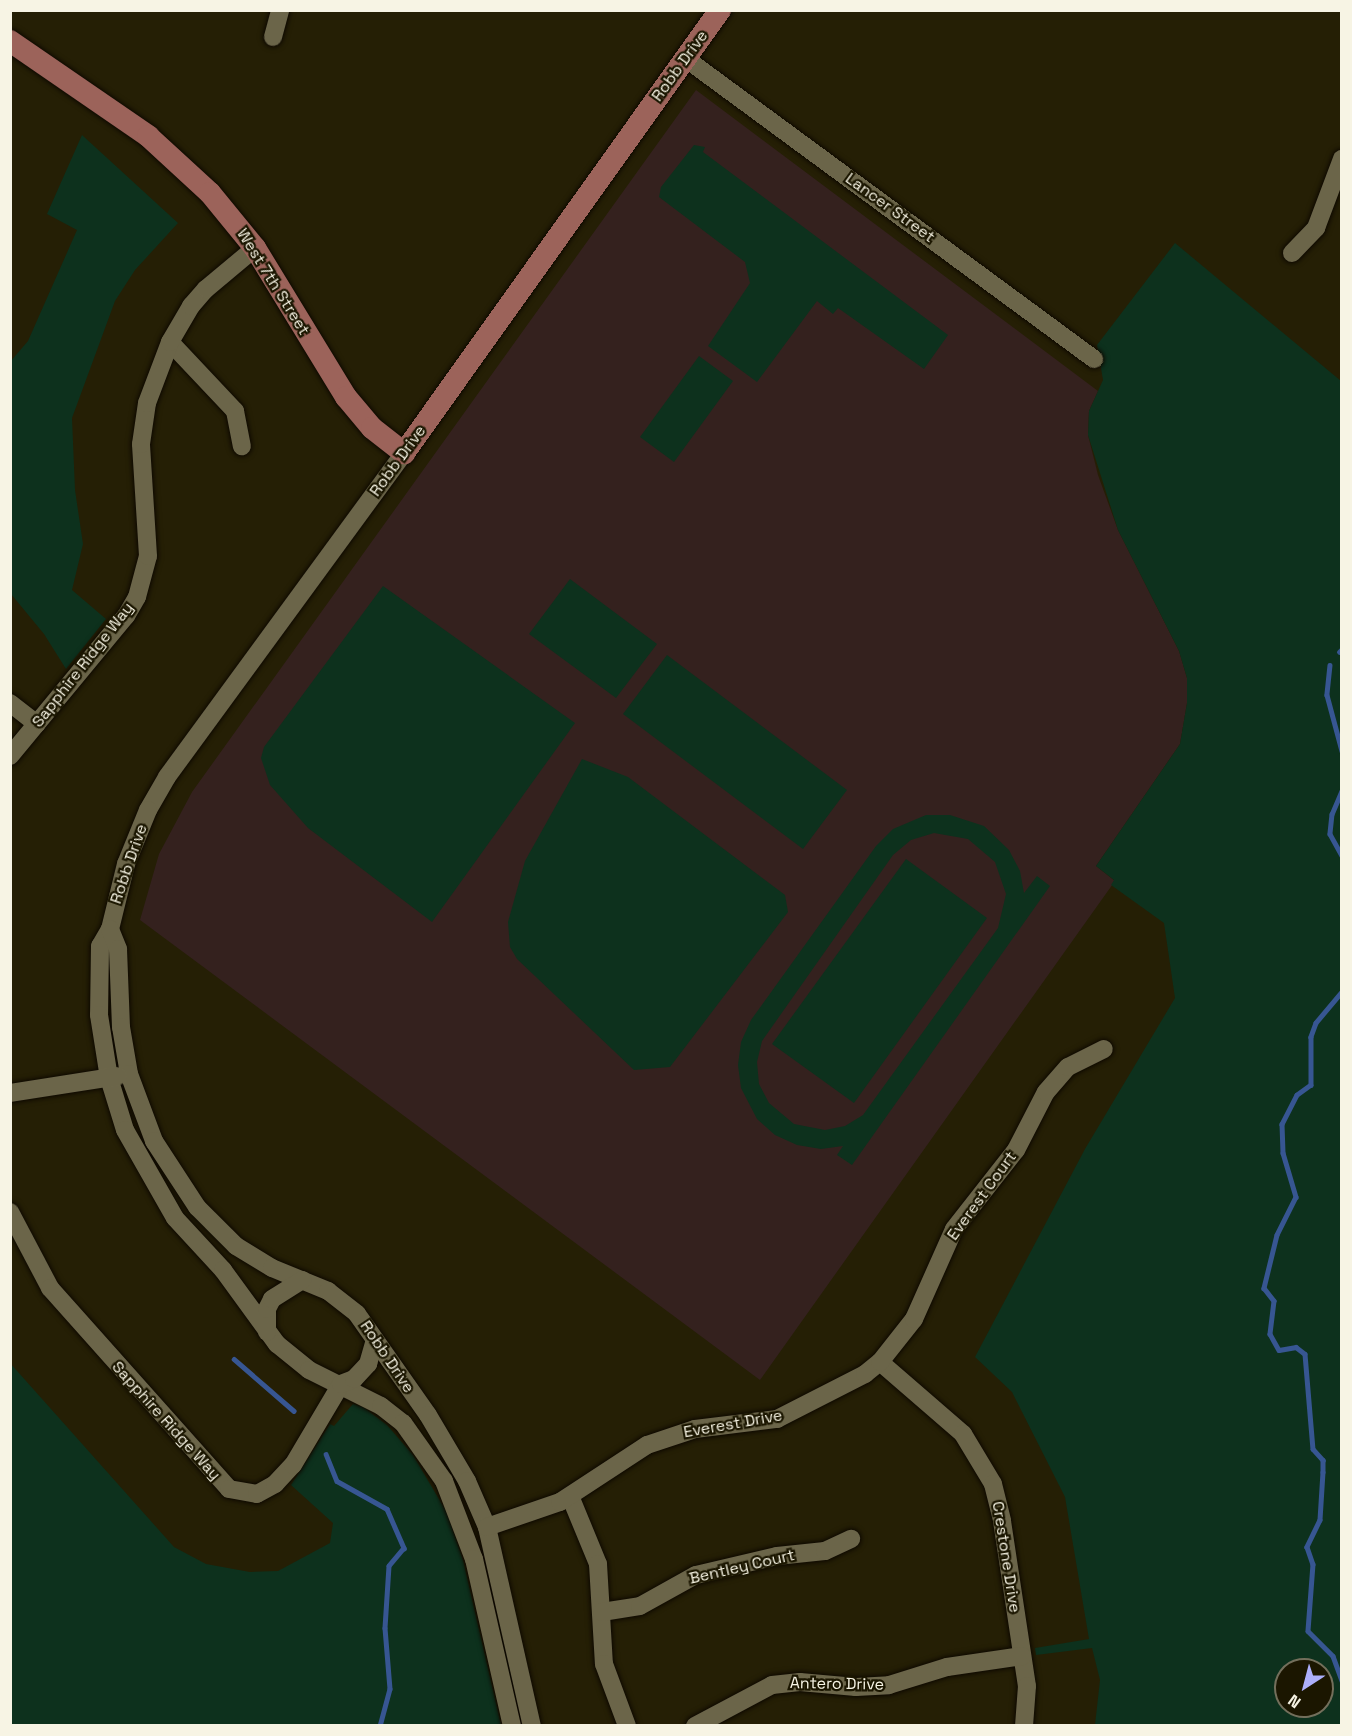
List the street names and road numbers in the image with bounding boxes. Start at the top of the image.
street label: Robb Drive [648,27,712,105]
street label: Lancer Street [842,169,938,247]
street label: West 7th Street [232,225,314,339]
street label: Robb Drive [366,422,430,500]
street label: Sapphire Ridge Way [28,599,138,731]
street label: Robb Drive [106,822,152,906]
street label: Everest Court [943,1148,1021,1244]
street label: Robb Drive [356,1317,418,1397]
street label: Sapphire Ridge Way [108,1358,224,1484]
street label: Everest Drive [682,1406,784,1442]
street label: Crestone Drive [988,1500,1024,1614]
street label: Bentley Court [687,1546,797,1588]
street label: Antero Drive [790,1674,884,1694]

